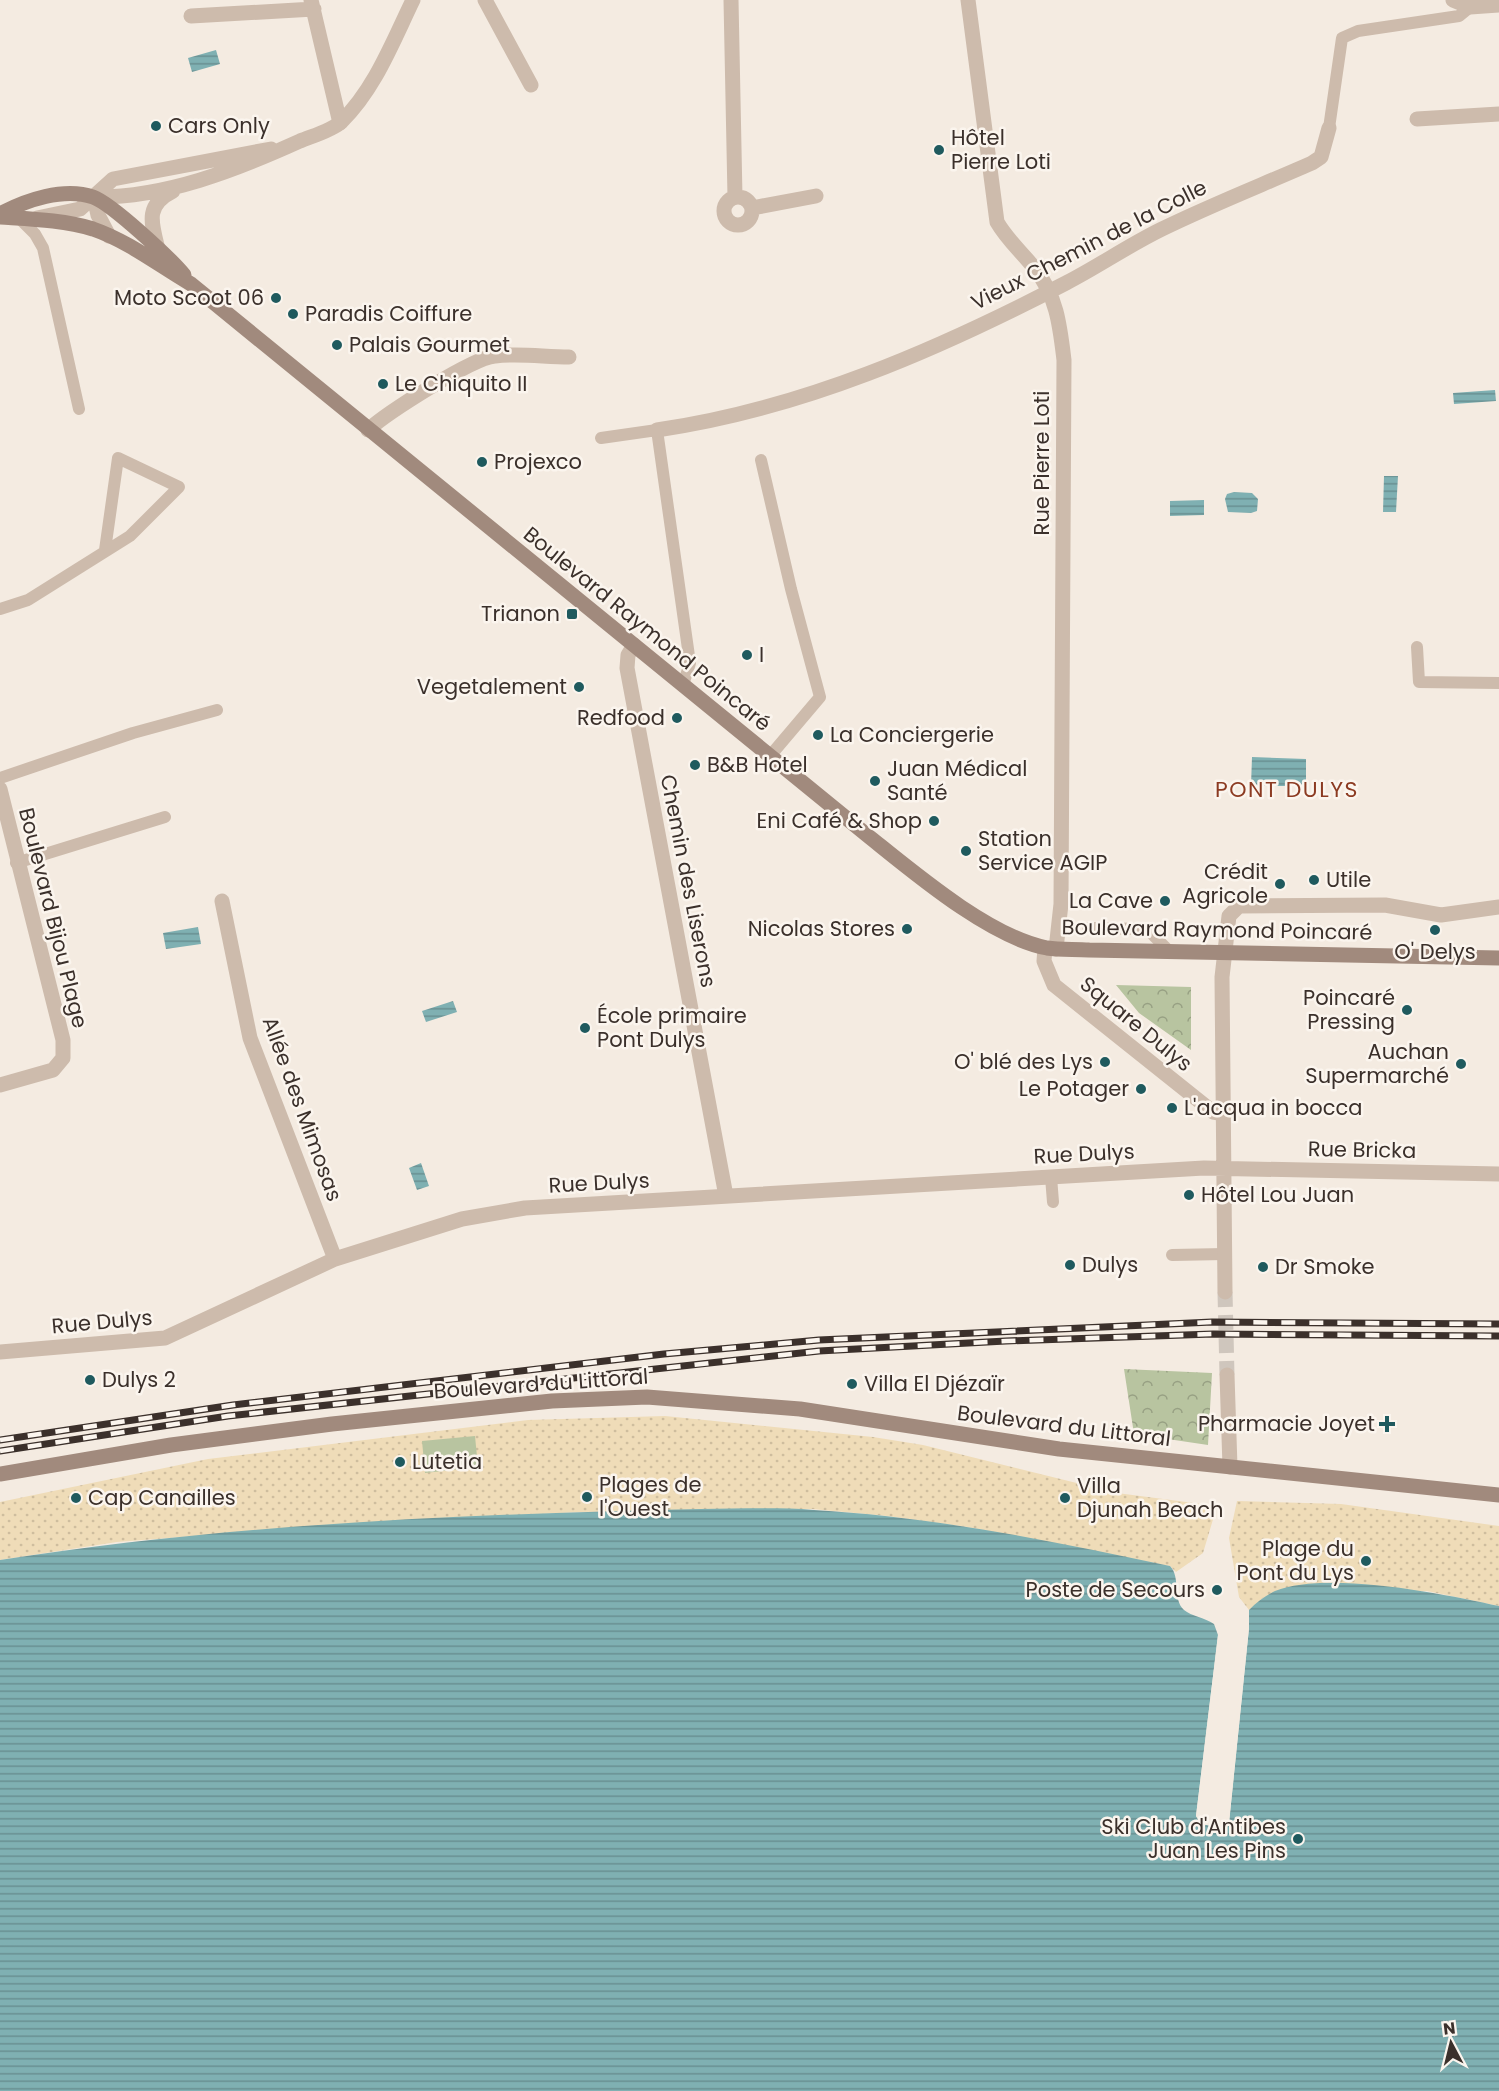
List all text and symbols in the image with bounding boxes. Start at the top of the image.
place label: Cars Only [168,111,270,140]
marker: Cars Only [149,119,163,133]
place label: Hôtel Pierre Loti [951,123,1051,176]
marker: Hôtel Pierre Loti [932,143,946,157]
street label: Vieux Chemin de la Colle [966,172,1212,317]
place label: Moto Scoot 06 [114,283,264,312]
marker: Moto Scoot 06 [269,291,283,305]
place label: Paradis Coiffure [305,299,472,328]
marker: Paradis Coiffure [286,307,300,321]
place label: Palais Gourmet [349,330,510,359]
marker: Palais Gourmet [330,338,344,352]
place label: Le Chiquito II [395,369,527,398]
marker: Le Chiquito II [376,377,390,391]
street label: Rue Pierre Loti [1027,391,1056,535]
place label: Projexco [494,447,582,476]
marker: Projexco [475,455,489,469]
street label: Boulevard Raymond Poincaré [517,520,777,738]
place label: Trianon [481,599,560,628]
marker: Trianon [565,607,579,621]
place label: I [759,640,764,669]
marker: I [740,648,754,662]
place label: Vegetalement [417,672,567,701]
marker: Vegetalement [572,680,586,694]
place label: Redfood [577,703,665,732]
marker: Redfood [670,711,684,725]
place label: La Conciergerie [830,720,994,749]
marker: La Conciergerie [811,728,825,742]
place label: B&B Hotel [707,750,808,779]
place label: Juan Médical Santé [887,754,1027,807]
marker: B&B Hotel [688,758,702,772]
street label: Chemin des Liserons [654,772,723,990]
marker: Juan Médical Santé [868,774,882,788]
district label: PONT DULYS [1215,774,1359,805]
street label: Boulevard Bijou Plage [12,805,95,1031]
place label: Eni Café & Shop [757,806,922,835]
marker: Eni Café & Shop [927,814,941,828]
place label: Station Service AGIP [978,824,1107,877]
marker: Station Service AGIP [959,844,973,858]
place label: Crédit Agricole [1182,857,1268,910]
place label: Utile [1326,865,1371,894]
marker: Utile [1307,873,1321,887]
marker: Crédit Agricole [1273,877,1287,891]
place label: La Cave [1069,886,1153,915]
marker: La Cave [1158,894,1172,908]
street label: Boulevard Raymond Poincaré [1061,912,1373,947]
place label: Nicolas Stores [748,914,895,943]
marker: Nicolas Stores [900,922,914,936]
marker: O' Delys [1428,923,1442,937]
place label: O' Delys [1394,937,1476,966]
street label: Square Dulys [1074,969,1199,1078]
place label: Poincaré Pressing [1303,983,1395,1036]
place label: École primaire Pont Dulys [597,1001,747,1054]
marker: Poincaré Pressing [1400,1003,1414,1017]
street label: Allée des Mimosas [256,1013,349,1205]
marker: École primaire Pont Dulys [578,1021,592,1035]
place label: Auchan Supermarché [1305,1037,1449,1090]
place label: O' blé des Lys [954,1047,1093,1076]
marker: O' blé des Lys [1098,1055,1112,1069]
marker: Auchan Supermarché [1454,1057,1468,1071]
place label: Le Potager [1019,1074,1129,1103]
marker: Le Potager [1134,1082,1148,1096]
place label: L'acqua in bocca [1184,1093,1362,1122]
marker: L'acqua in bocca [1165,1101,1179,1115]
street label: Rue Bricka [1308,1134,1416,1165]
street label: Rue Dulys [1033,1136,1135,1171]
street label: Rue Dulys [548,1165,650,1200]
place label: Hôtel Lou Juan [1201,1180,1354,1209]
marker: Hôtel Lou Juan [1182,1188,1196,1202]
place label: Dulys [1082,1250,1138,1279]
place label: Dr Smoke [1275,1252,1375,1281]
marker: Dulys [1063,1258,1077,1272]
marker: Dr Smoke [1256,1260,1270,1274]
street label: Rue Dulys [50,1303,154,1340]
street label: Boulevard du Littoral [433,1362,649,1405]
place label: Dulys 2 [102,1365,176,1394]
place label: Villa El Djézaïr [864,1369,1005,1398]
marker: Dulys 2 [83,1373,97,1387]
marker: Villa El Djézaïr [845,1377,859,1391]
street label: Boulevard du Littoral [956,1398,1173,1453]
place label: Pharmacie Joyet [1198,1409,1375,1438]
marker: Pharmacie Joyet [1380,1417,1394,1431]
place label: Lutetia [412,1447,482,1476]
marker: Lutetia [393,1455,407,1469]
place label: Plages de l'Ouest [599,1470,702,1523]
place label: Villa Djunah Beach [1077,1471,1223,1524]
place label: Cap Canailles [88,1483,236,1512]
marker: Plages de l'Ouest [580,1490,594,1504]
marker: Cap Canailles [69,1491,83,1505]
marker: Villa Djunah Beach [1058,1491,1072,1505]
place label: Plage du Pont du Lys [1237,1534,1354,1587]
marker: Plage du Pont du Lys [1359,1554,1373,1568]
place label: Poste de Secours [1026,1575,1205,1604]
marker: Poste de Secours [1210,1583,1224,1597]
place label: Ski Club d'Antibes Juan Les Pins [1101,1812,1286,1865]
marker: Ski Club d'Antibes Juan Les Pins [1291,1832,1305,1846]
north arrow [1421,2013,1481,2073]
text: N [1442,2016,1457,2041]

